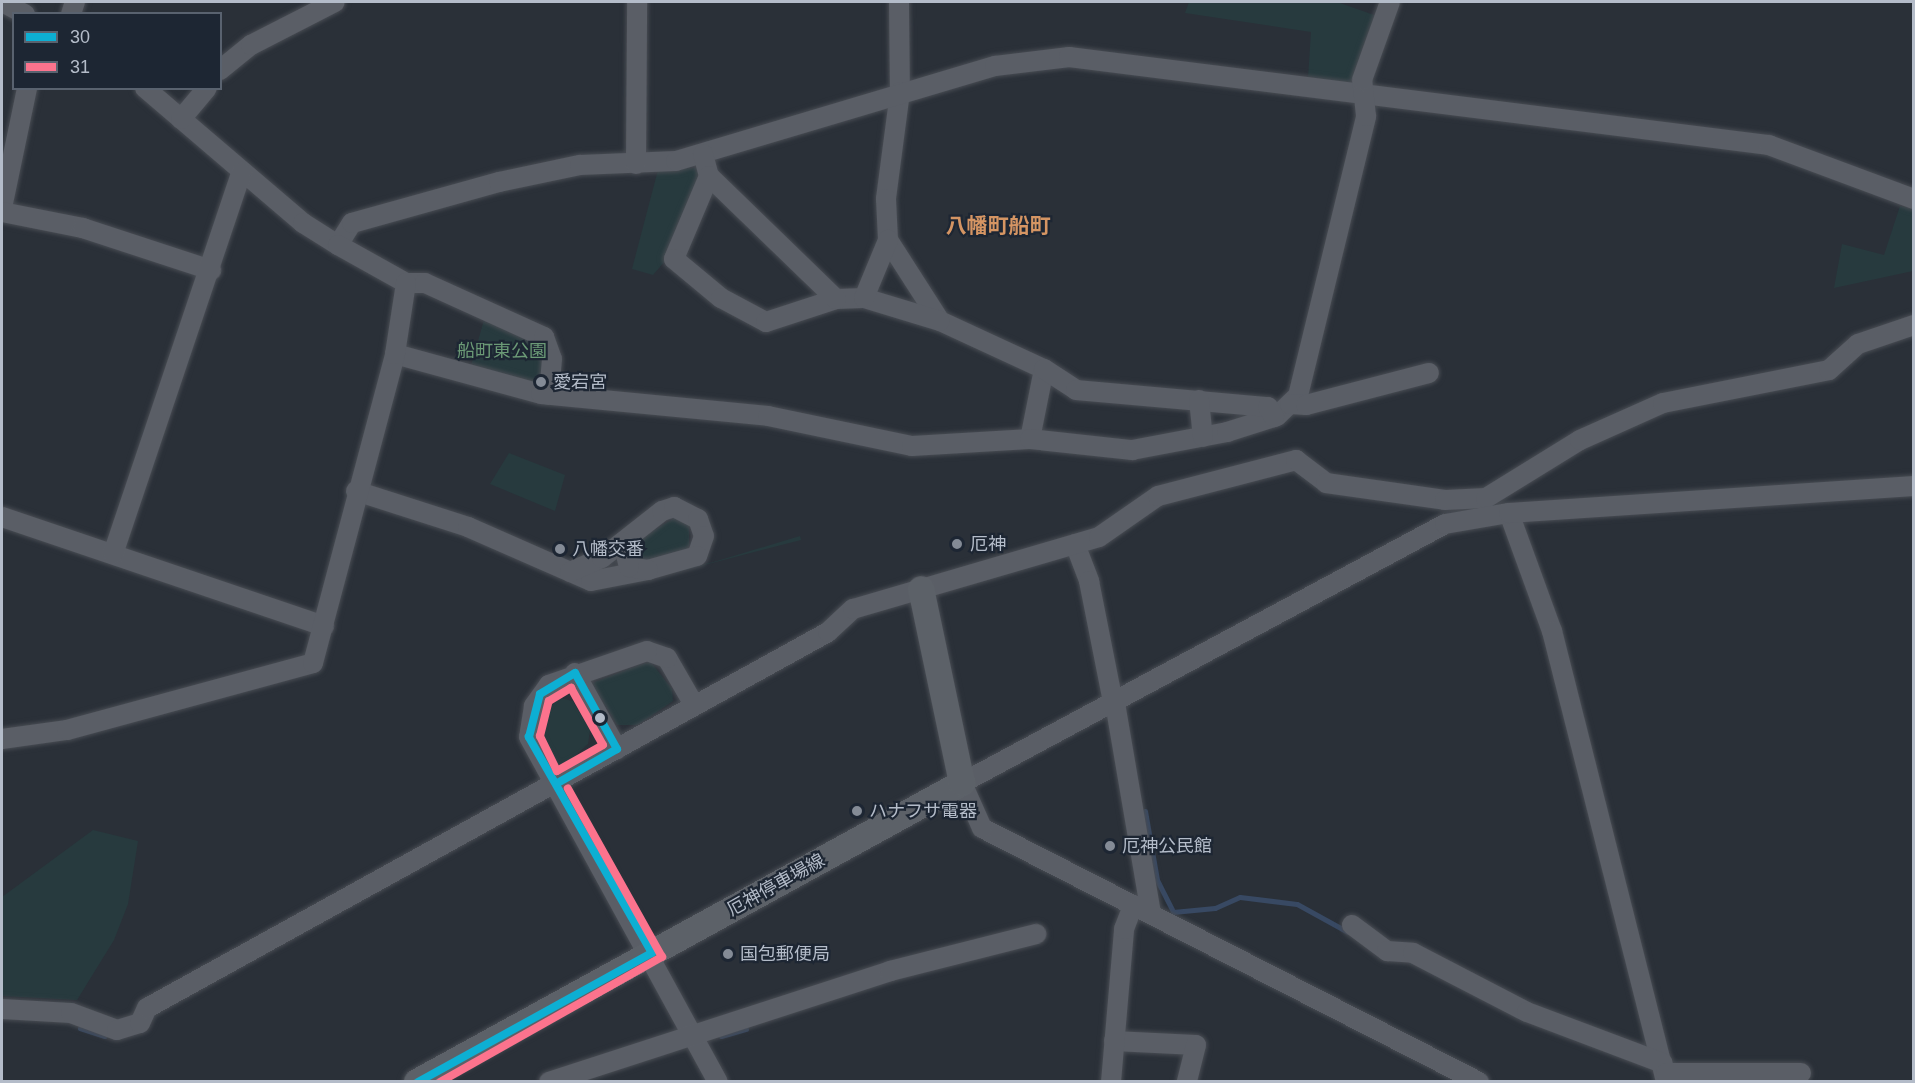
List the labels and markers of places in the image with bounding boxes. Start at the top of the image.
place label: 愛宕宮 [553,371,607,393]
marker: 愛宕宮 [534,375,548,389]
place label: 厄神 [970,533,1006,555]
marker: 厄神 [948,535,966,553]
place label: 八幡交番 [572,538,644,560]
marker: 八幡交番 [553,542,567,556]
unlabelled marker [594,712,606,724]
place label: ハナフサ電器 [869,800,977,822]
marker: ハナフサ電器 [850,804,864,818]
place label: 厄神公民館 [1122,835,1212,857]
marker: 厄神公民館 [1103,839,1117,853]
place label: 国包郵便局 [740,943,830,965]
marker: 国包郵便局 [721,947,735,961]

